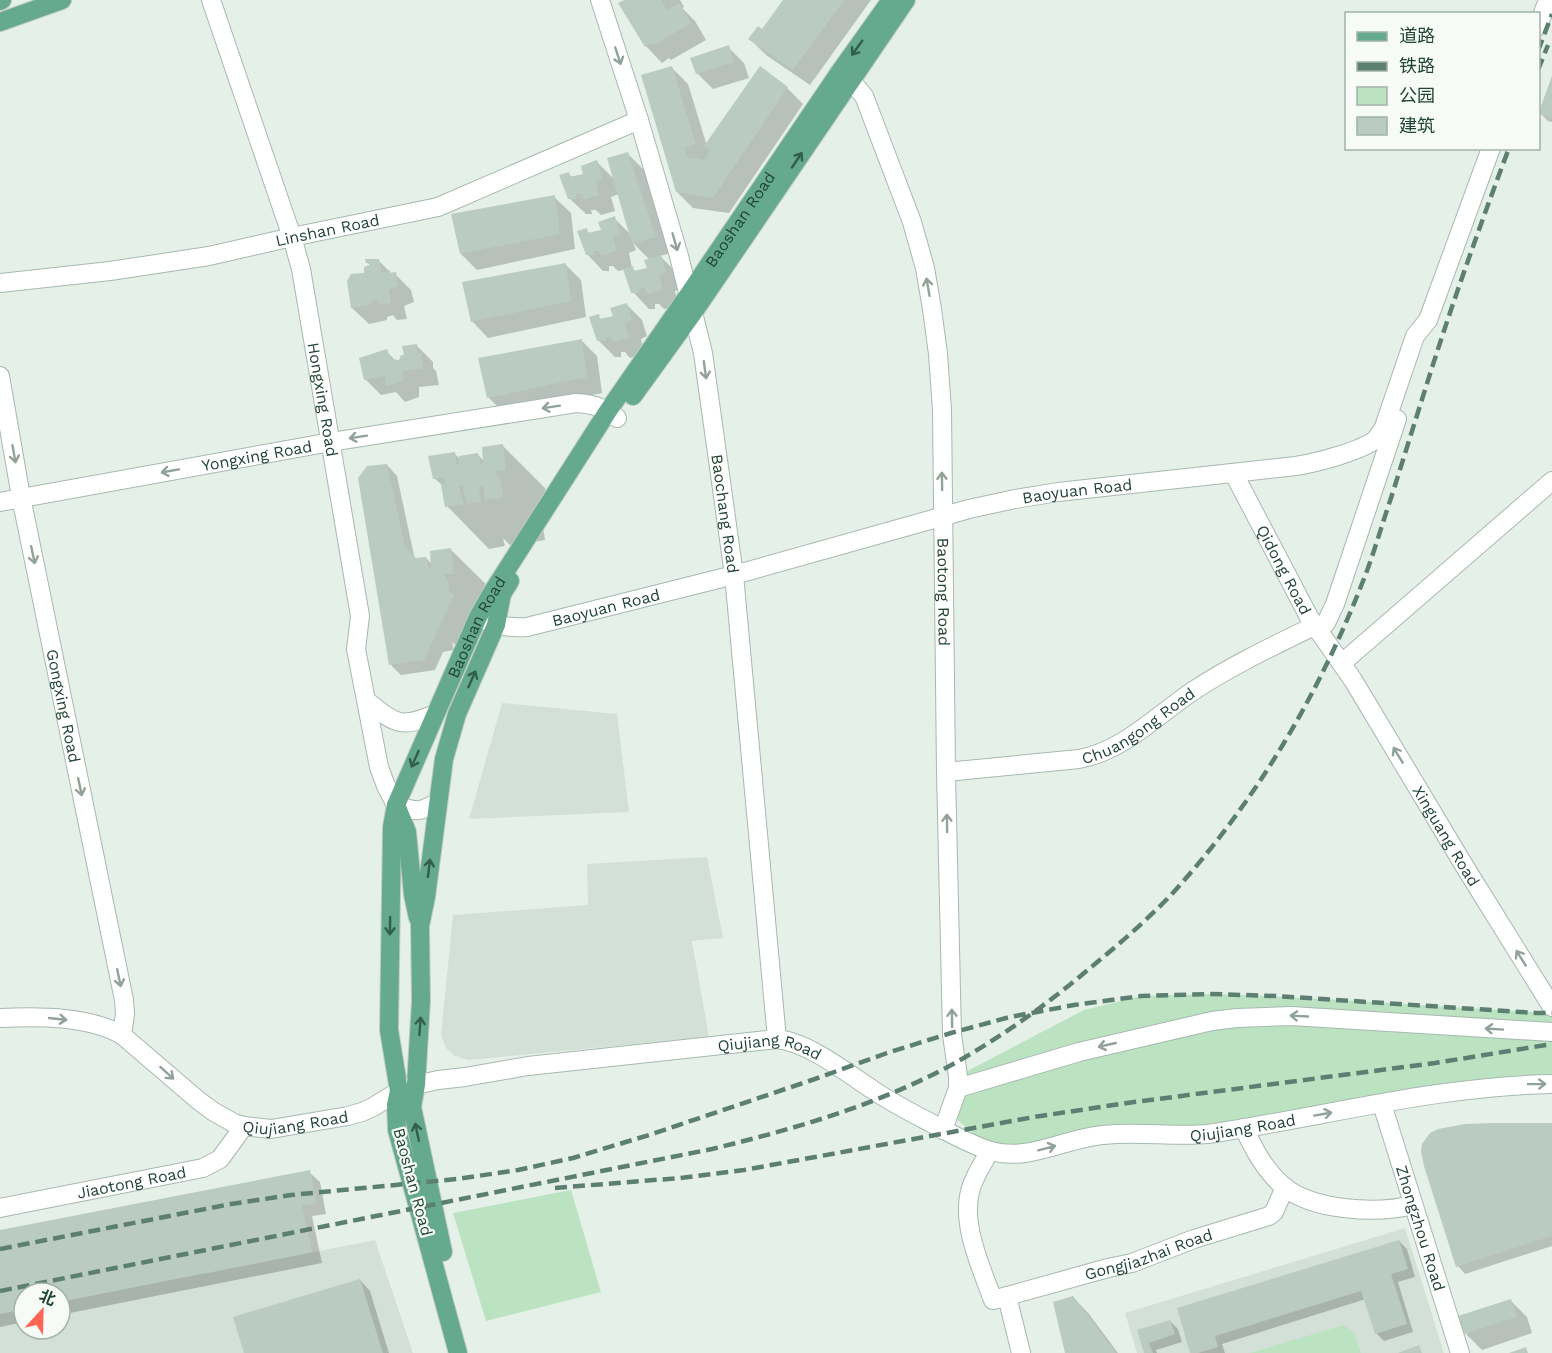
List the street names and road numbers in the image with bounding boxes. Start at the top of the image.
street label: Baoshan Road [701,168,779,271]
street label: Linshan Road [274,210,381,250]
street label: Hongxing Road [304,341,342,458]
street label: Yongxing Road [200,436,314,475]
street label: Baochang Road [708,453,743,574]
street label: Baoyuan Road [1021,474,1133,507]
street label: Qidong Road [1253,521,1316,618]
street label: Baotong Road [934,538,954,646]
street label: Baoshan Road [443,573,509,681]
street label: Baoyuan Road [550,585,662,630]
street label: Gongxing Road [43,647,85,764]
street label: Chuangong Road [1080,683,1198,768]
street label: Xinguang Road [1409,782,1484,890]
street label: Qiujiang Road [716,1029,825,1064]
street label: Qiujiang Road [242,1107,350,1139]
street label: Qiujiang Road [1190,1110,1297,1144]
street label: Baoshan Road [389,1126,437,1238]
street label: Jiaotong Road [75,1162,188,1202]
street label: Zhongzhou Road [1392,1163,1449,1293]
street label: Gongjiazhai Road [1082,1224,1215,1284]

